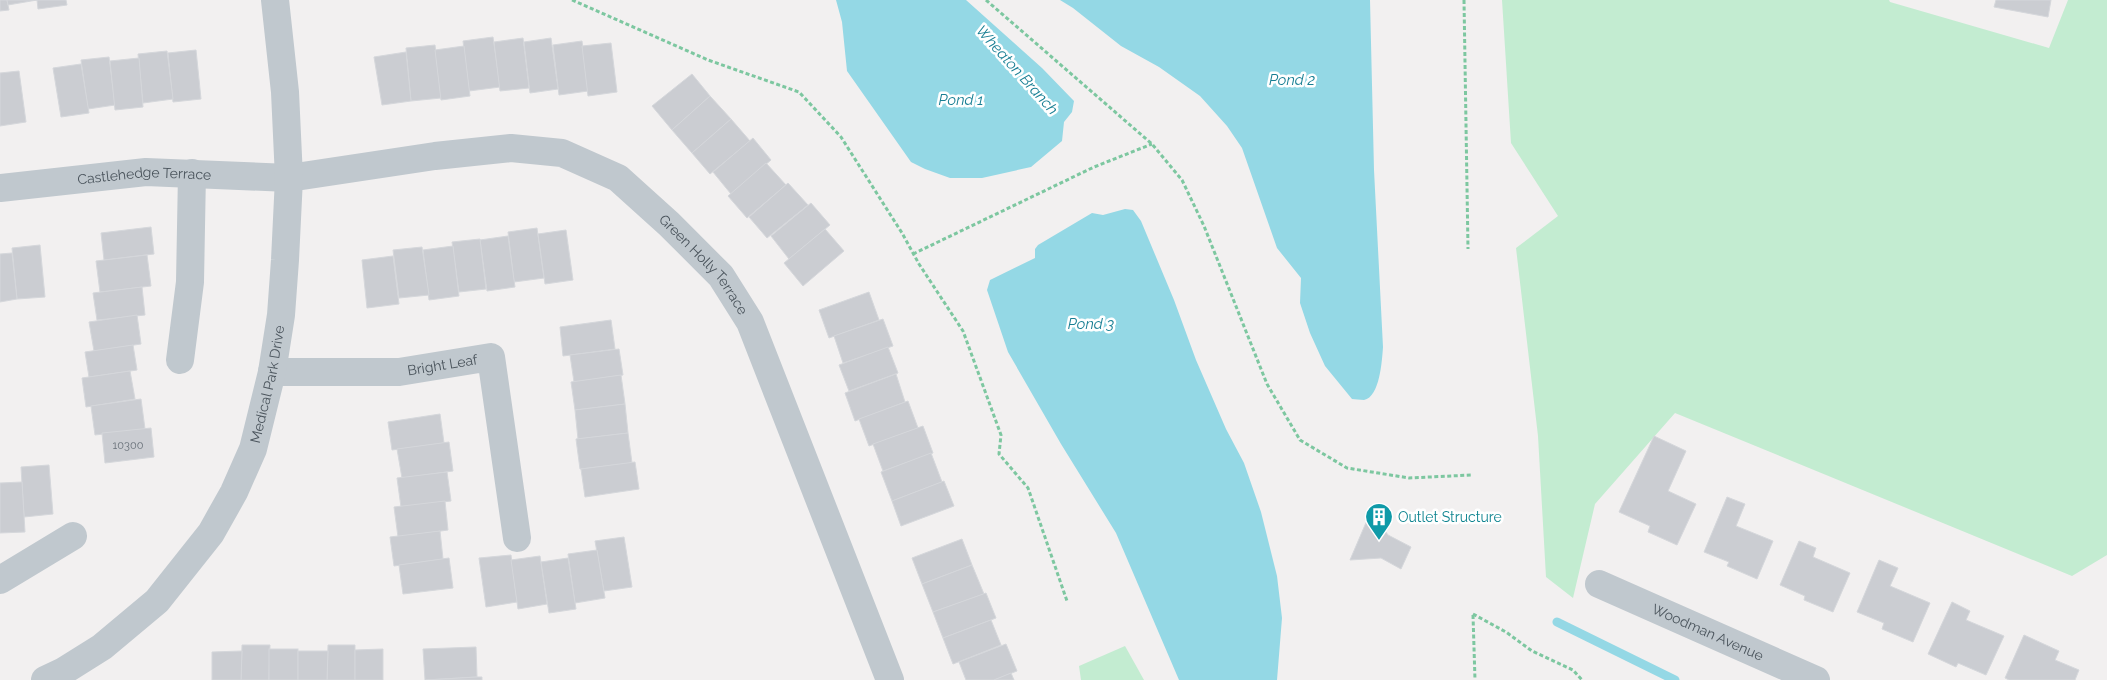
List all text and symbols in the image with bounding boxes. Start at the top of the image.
water label: Wheaton Branch [972,22,1062,118]
water label: Pond 2 [1269,71,1316,89]
water label: Pond 1 [939,91,983,109]
street label: Castlehedge Terrace [76,164,212,187]
street label: Green Holly Terrace [656,211,751,318]
water label: Pond 3 [1068,315,1114,333]
street label: Medical Park Drive [247,324,287,445]
street label: Bright Leaf [406,351,480,379]
house number: 10300 [113,439,144,452]
building icon: Outlet Structure [1364,502,1394,541]
place label: Outlet Structure [1398,509,1502,525]
street label: Woodman Avenue [1650,601,1766,664]

